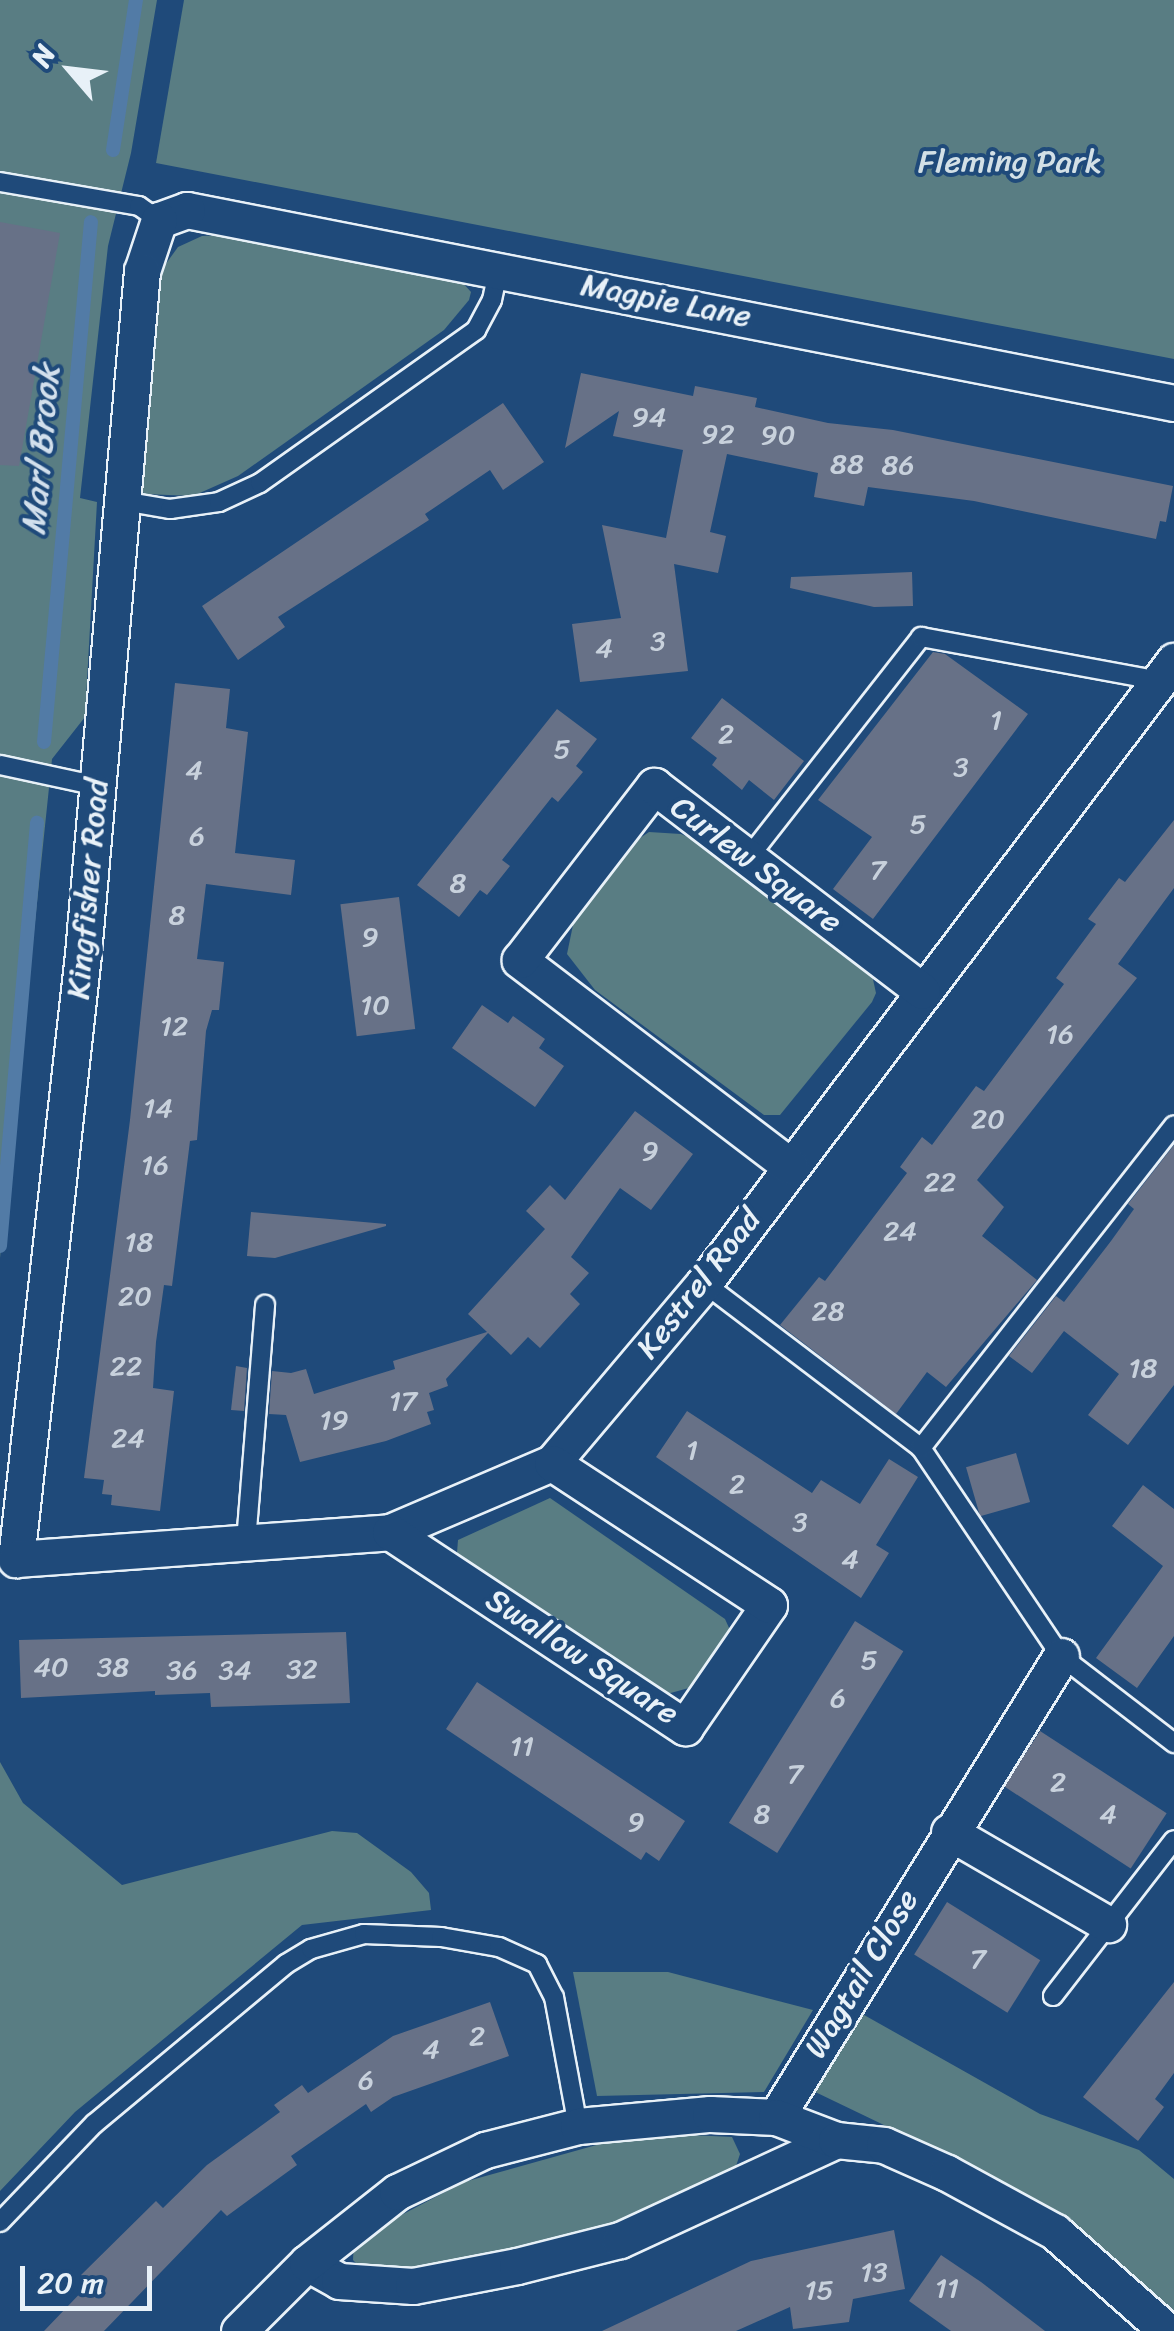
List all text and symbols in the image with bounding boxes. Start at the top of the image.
north arrow [20,20,120,120]
text: N [17,36,69,76]
park label: Fleming Park [918,143,1102,181]
street label: Magpie Lane [578,266,754,336]
water label: Marl Brook [12,363,68,537]
house number: 94 [632,400,666,434]
house number: 92 [701,417,735,451]
house number: 90 [761,418,795,452]
house number: 88 [830,447,864,481]
house number: 86 [882,448,914,482]
house number: 3 [650,624,666,658]
house number: 4 [595,631,613,665]
house number: 1 [990,703,1002,737]
house number: 2 [718,717,734,751]
house number: 5 [553,732,571,766]
house number: 3 [953,750,969,784]
house number: 4 [185,753,203,787]
street label: Kingfisher Road [59,777,117,1001]
street label: Curlew Square [663,788,849,942]
house number: 5 [909,807,927,841]
house number: 6 [189,819,205,853]
house number: 7 [870,853,886,887]
house number: 8 [450,866,466,900]
house number: 8 [169,898,185,932]
house number: 9 [361,920,379,954]
house number: 10 [360,988,390,1022]
house number: 12 [160,1009,188,1043]
house number: 16 [1046,1017,1074,1051]
house number: 14 [143,1091,173,1125]
house number: 20 [971,1102,1005,1136]
house number: 9 [641,1134,659,1168]
house number: 16 [141,1148,169,1182]
house number: 22 [924,1165,956,1199]
street label: Kestrel Road [628,1201,770,1367]
house number: 24 [883,1214,917,1248]
house number: 18 [125,1225,153,1259]
house number: 20 [118,1279,152,1313]
house number: 28 [811,1294,845,1328]
house number: 22 [110,1349,142,1383]
house number: 18 [1129,1351,1157,1385]
house number: 17 [389,1384,417,1418]
house number: 19 [319,1403,349,1437]
house number: 24 [111,1421,145,1455]
house number: 1 [686,1433,698,1467]
house number: 2 [729,1467,745,1501]
house number: 3 [792,1505,808,1539]
house number: 4 [841,1542,859,1576]
street label: Swallow Square [479,1581,685,1733]
house number: 5 [860,1643,878,1677]
house number: 40 [33,1650,69,1684]
house number: 38 [97,1650,129,1684]
house number: 32 [286,1652,318,1686]
house number: 36 [166,1653,198,1687]
house number: 34 [219,1653,251,1687]
house number: 6 [830,1681,846,1715]
house number: 11 [510,1729,534,1763]
house number: 7 [787,1757,803,1791]
house number: 2 [1050,1765,1066,1799]
house number: 8 [754,1797,770,1831]
house number: 4 [1099,1797,1117,1831]
house number: 9 [627,1805,645,1839]
street label: Wagtail Close [797,1883,927,2065]
house number: 7 [970,1942,986,1976]
house number: 2 [469,2019,485,2053]
house number: 4 [422,2032,440,2066]
house number: 6 [358,2063,374,2097]
scale bar [25,2246,158,2308]
house number: 13 [860,2255,888,2289]
text: 20 m [37,2256,104,2310]
house number: 11 [935,2271,959,2305]
house number: 15 [804,2273,834,2307]

